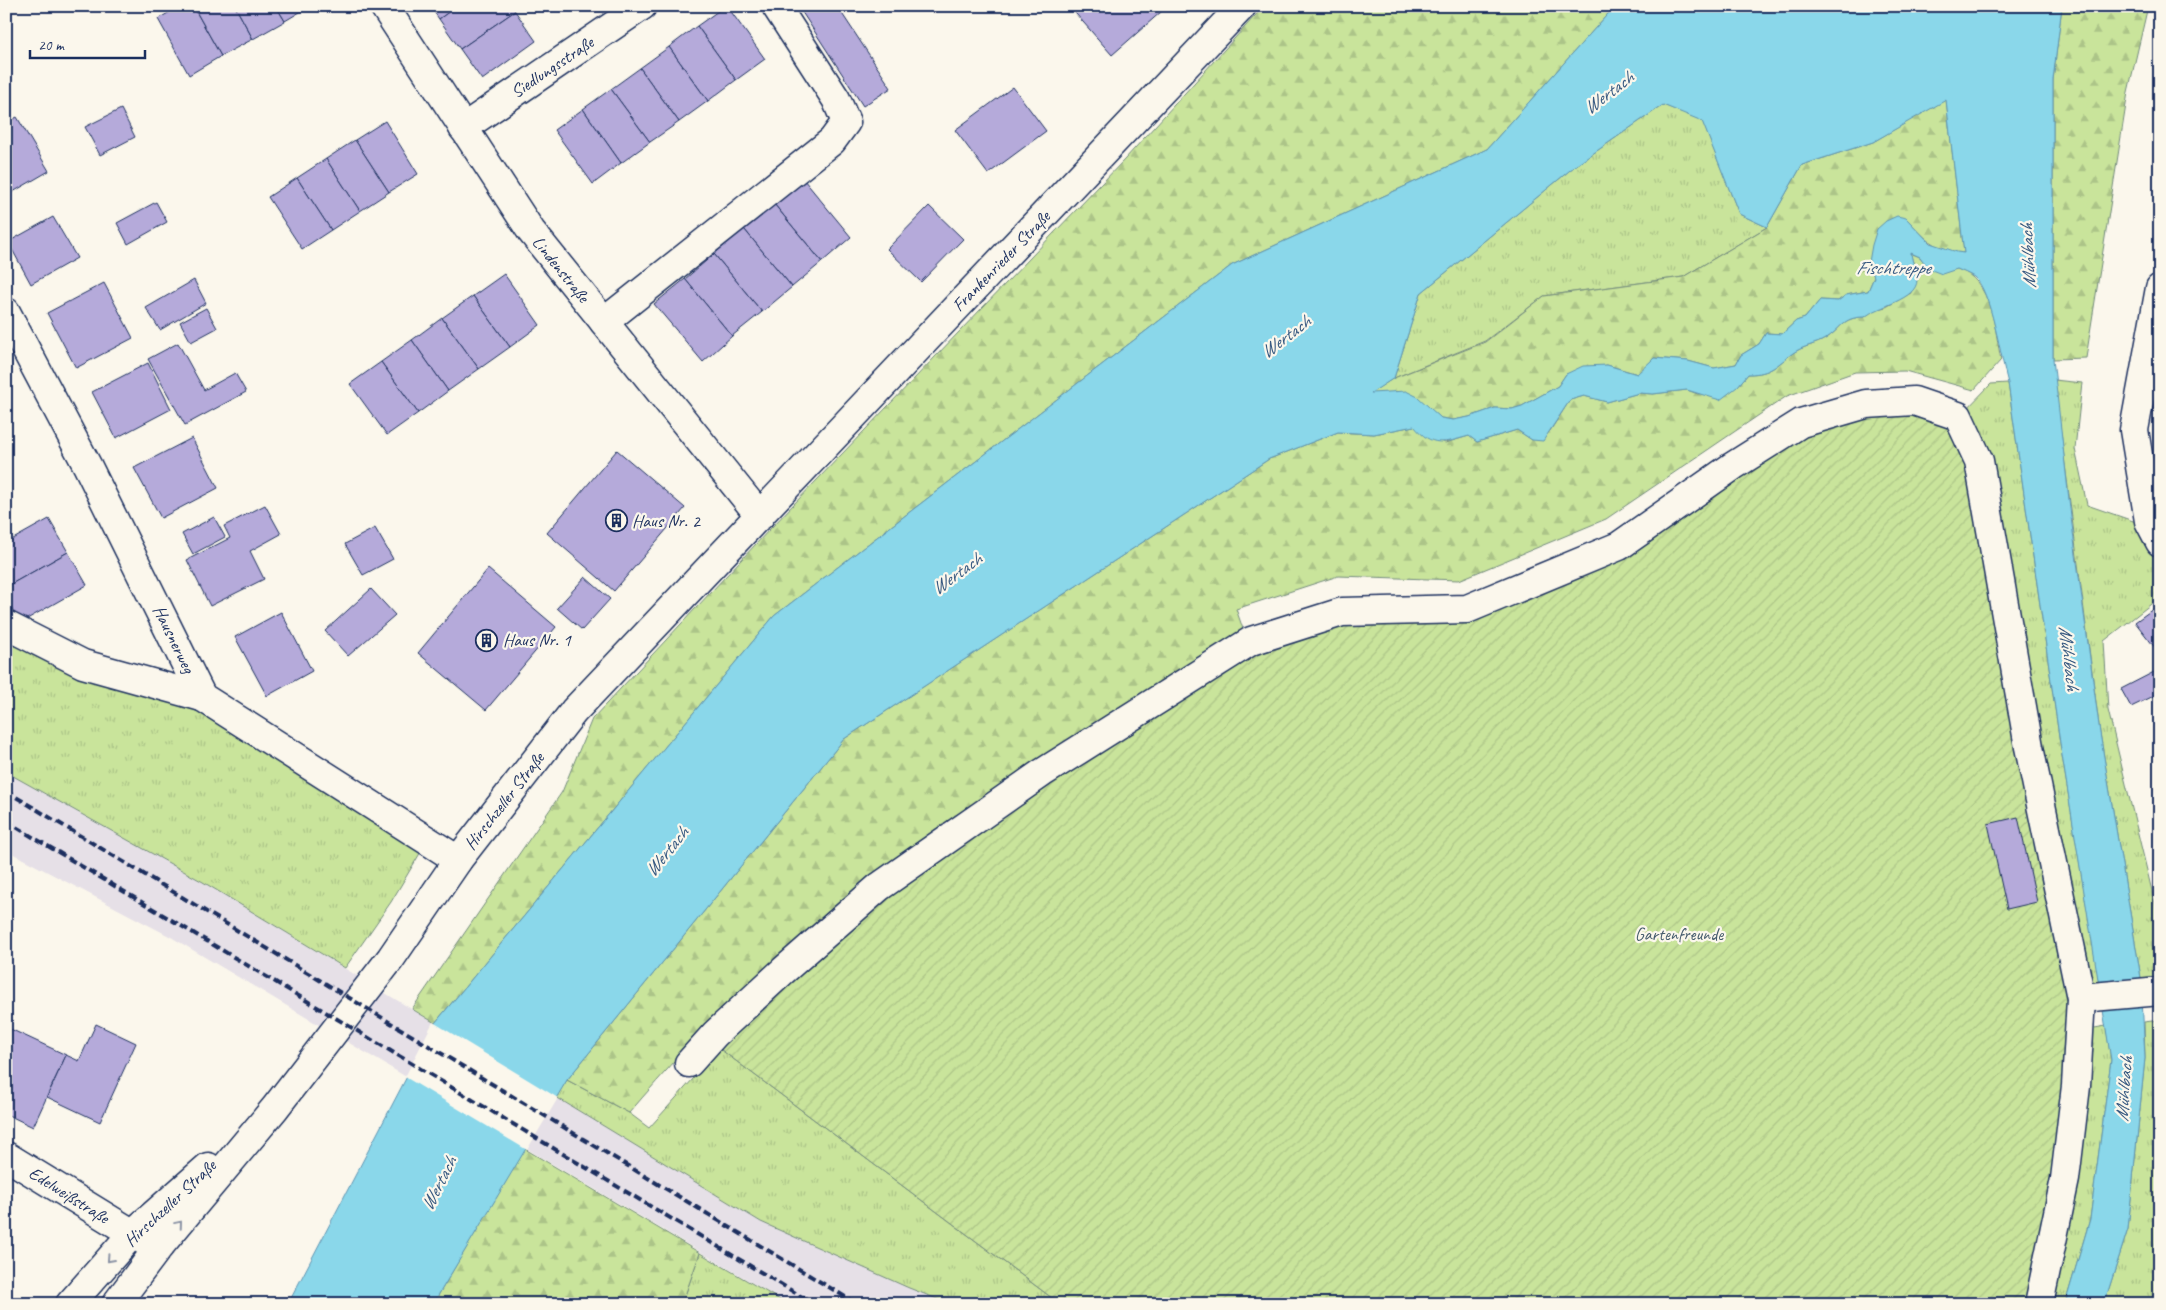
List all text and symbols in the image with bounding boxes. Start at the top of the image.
scale bar [30,28,145,60]
street label: Siedlungsstraße [506,31,599,103]
text: 20 m [38,36,65,55]
water label: Wertach [1579,65,1640,119]
street label: Frankenrieder Straße [947,205,1056,316]
water label: Mühlbach [2014,222,2042,289]
street label: Lindenstraße [527,231,595,308]
water label: Fischtreppe [1856,256,1933,280]
water label: Wertach [1256,309,1317,363]
building icon: Haus Nr. 2 [604,509,628,533]
place label: Haus Nr. 2 [632,510,702,532]
water label: Wertach [927,546,988,600]
street label: Hausnerweg [148,601,201,678]
water label: Mühlbach [2053,625,2085,693]
building icon: Haus Nr. 1 [475,628,499,652]
place label: Haus Nr. 1 [503,629,572,651]
street label: Hirschzeller Straße [459,747,550,854]
water label: Wertach [640,820,695,881]
park label: Gartenfreunde [1635,923,1724,945]
water label: Mühlbach [2110,1055,2138,1122]
water label: Wertach [415,1151,463,1214]
street label: Hirschzeller Straße [119,1154,221,1251]
street label: Edelweißstraße [25,1162,114,1229]
one-way arrow [173,1221,181,1230]
one-way arrow [107,1253,116,1262]

